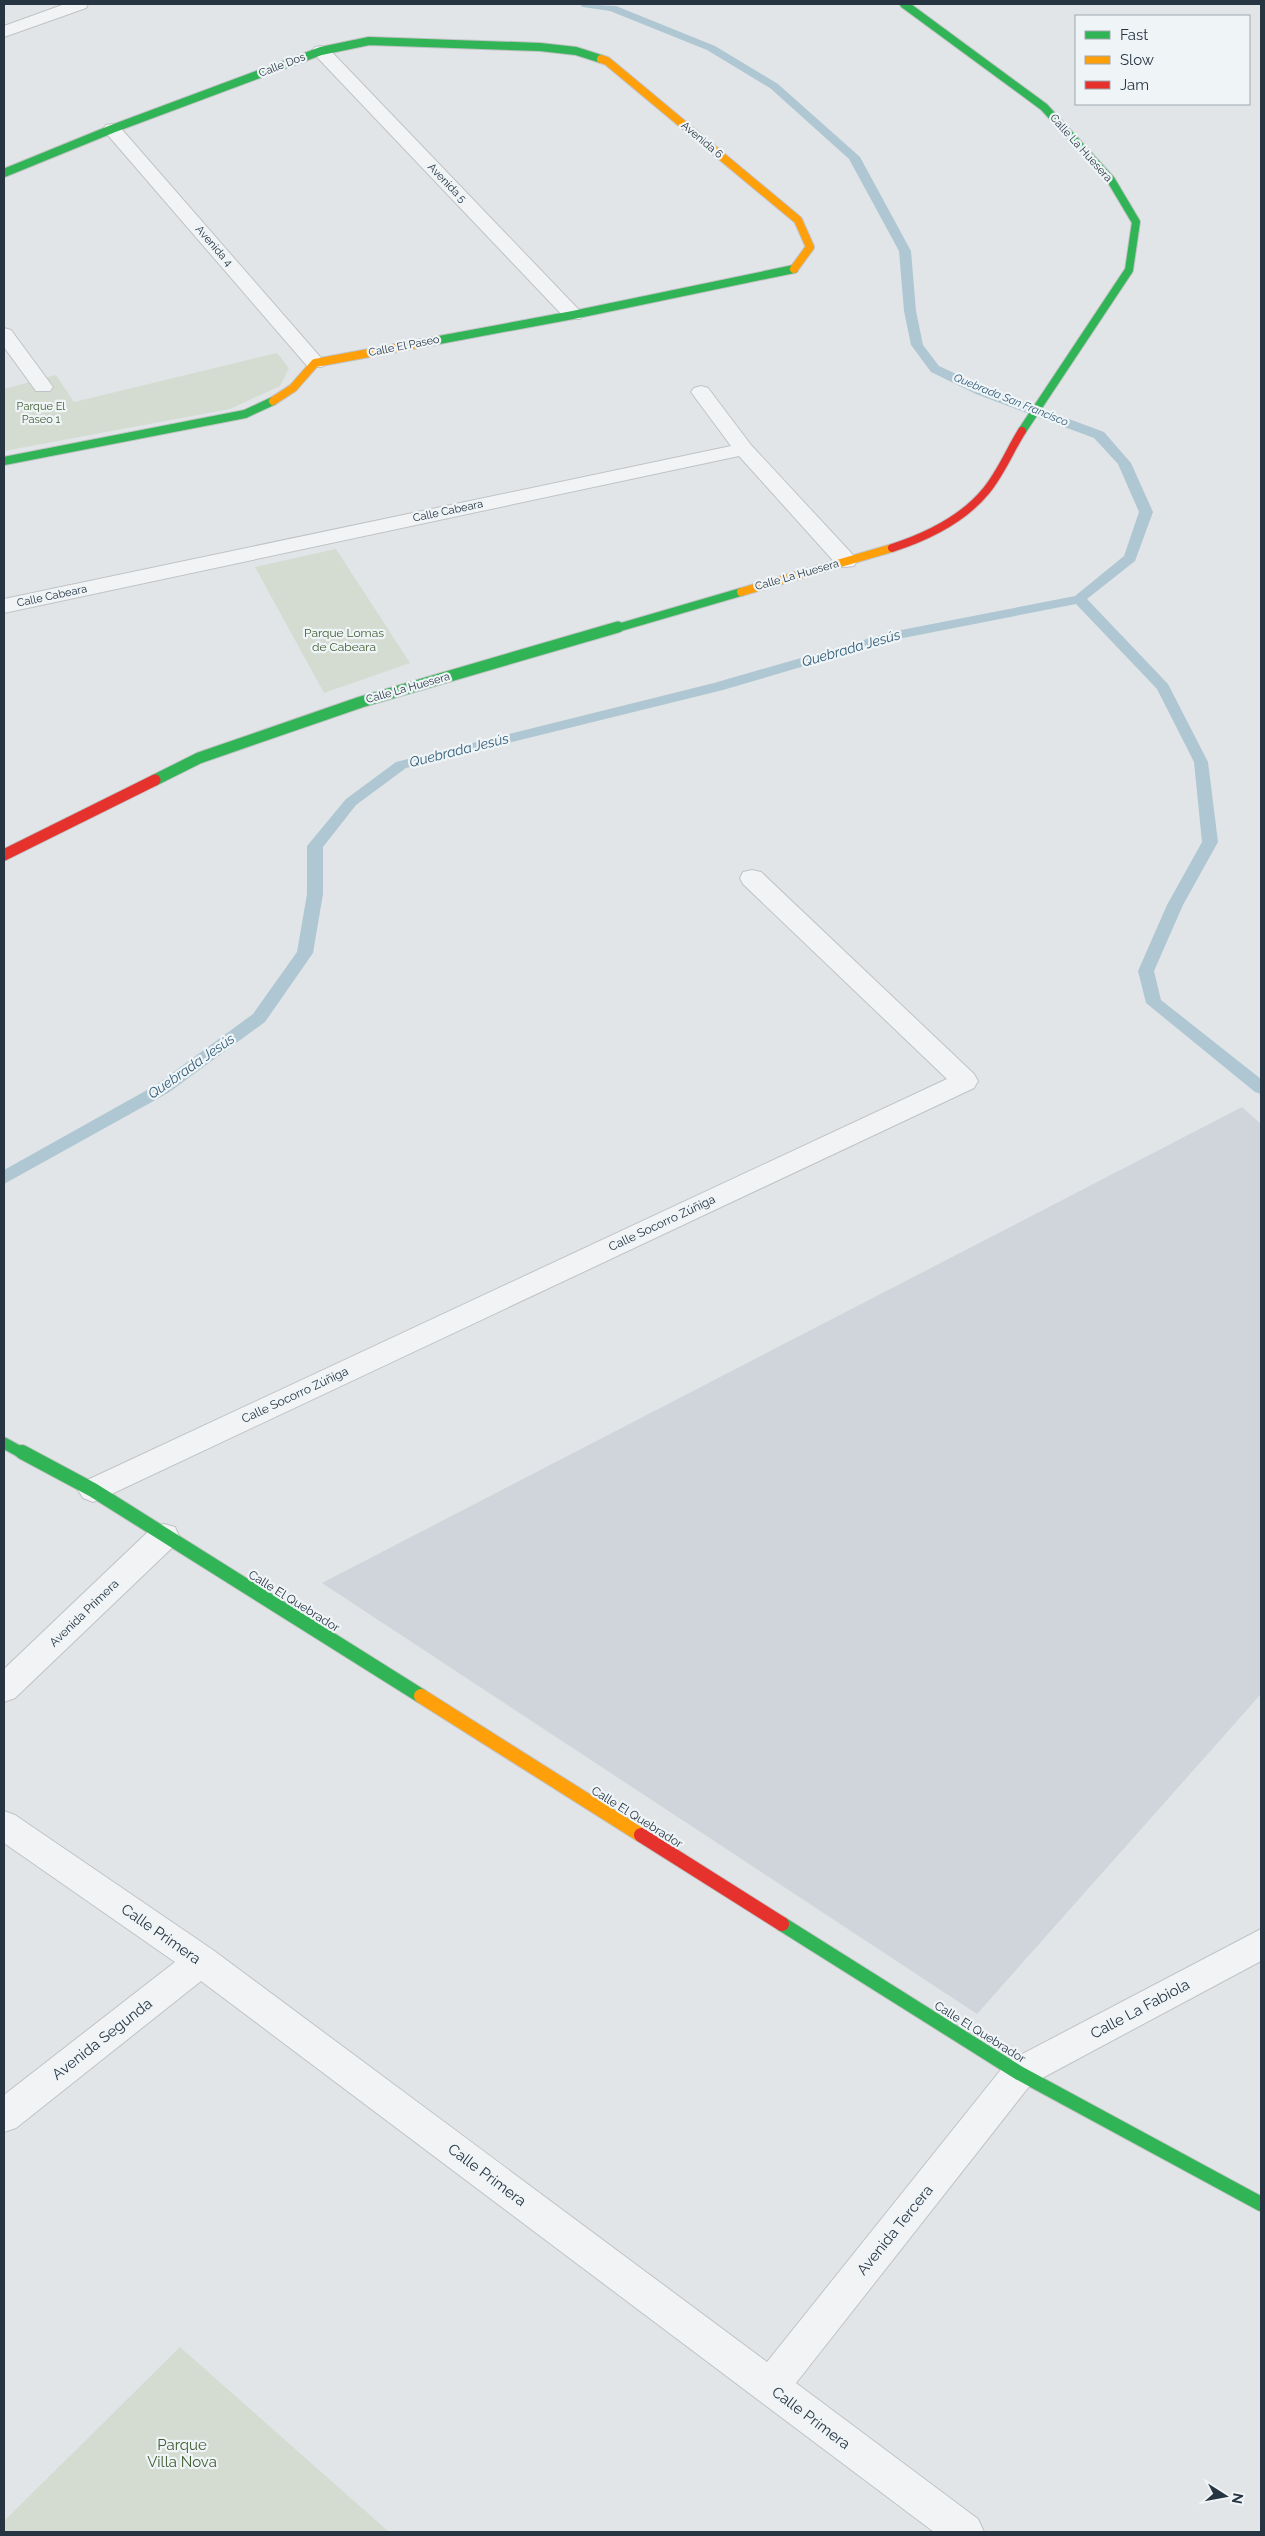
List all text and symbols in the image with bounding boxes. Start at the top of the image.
legend [1075,15,1250,105]
text: Fast [1120,26,1148,44]
street label: Calle Dos [257,50,307,80]
text: Slow [1120,51,1154,69]
text: Jam [1120,76,1149,94]
street label: Calle La Huesera [1047,111,1115,185]
street label: Avenida 6 [679,119,726,161]
street label: Avenida 5 [425,161,469,205]
street label: Avenida 4 [193,223,235,269]
street label: Calle El Paseo [367,333,441,359]
water label: Quebrada San Francisco [952,371,1070,429]
park label: Parque El Paseo 1 [17,400,65,426]
street label: Calle Cabeara [412,497,484,525]
street label: Calle La Huesera [754,557,840,593]
street label: Calle Cabeara [16,582,88,610]
park label: Parque Lomas de Cabeara [304,626,384,654]
water label: Quebrada Jesús [800,626,903,670]
street label: Calle La Huesera [365,670,451,706]
water label: Quebrada Jesús [408,730,511,770]
water label: Quebrada Jesús [145,1030,238,1102]
street label: Calle Socorro Zúñiga [606,1192,718,1254]
street label: Calle Socorro Zúñiga [239,1364,351,1426]
street label: Calle El Quebrador [246,1567,343,1635]
street label: Avenida Primera [47,1576,121,1650]
street label: Calle El Quebrador [589,1783,686,1851]
street label: Calle Primera [118,1900,204,1968]
street label: Calle La Fabiola [1087,1975,1193,2043]
street label: Avenida Segunda [48,1994,156,2084]
street label: Calle El Quebrador [932,1998,1029,2066]
street label: Calle Primera [444,2140,530,2210]
street label: Avenida Tercera [853,2181,937,2279]
street label: Calle Primera [768,2383,854,2453]
park label: Parque Villa Nova [147,2436,217,2471]
north arrow [1200,2471,1250,2521]
text: N [1229,2492,1247,2505]

